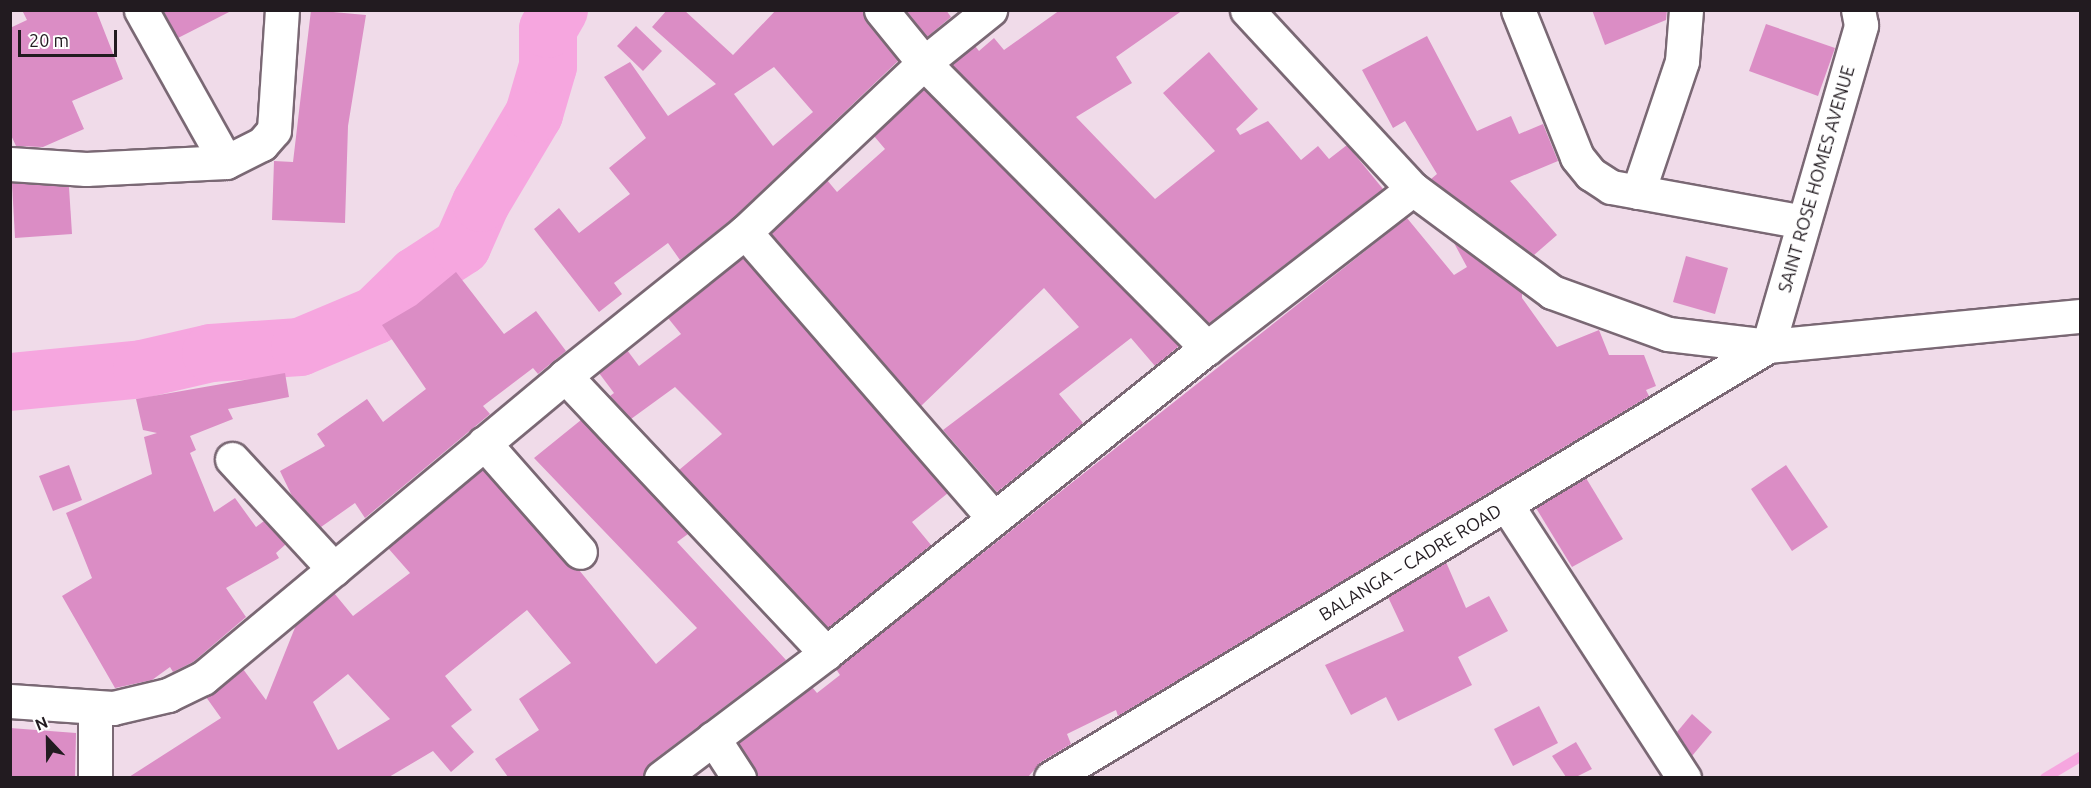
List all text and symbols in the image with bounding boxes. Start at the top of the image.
scale bar [21,18,120,56]
text: 20 m [29,30,69,50]
street label: SAINT ROSE HOMES AVENUE [1773,63,1859,295]
street label: BALANGA – CADRE ROAD [1315,499,1505,625]
north arrow [18,710,78,770]
text: N [32,713,50,734]

